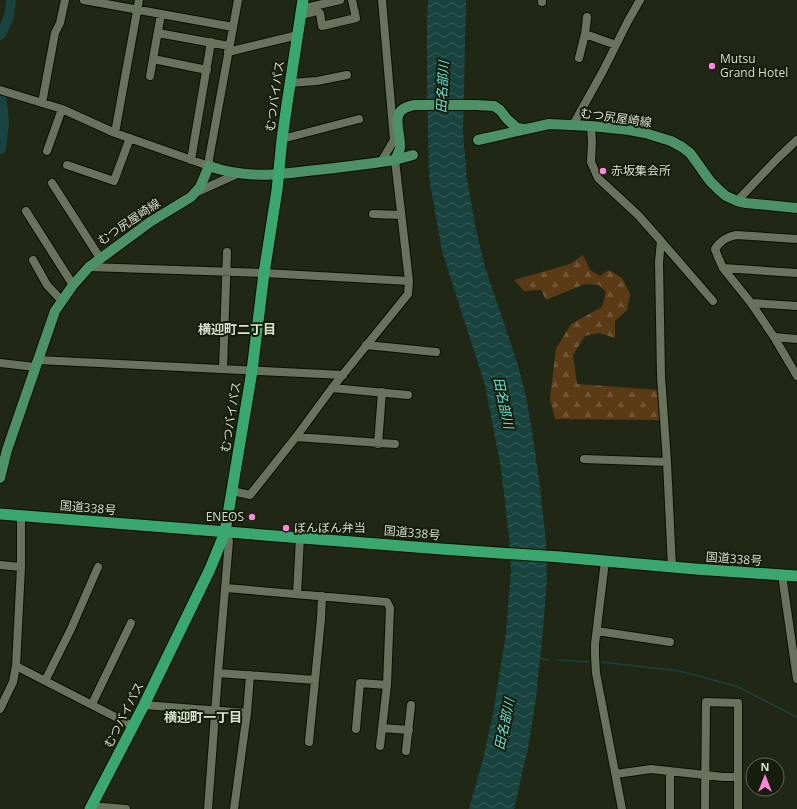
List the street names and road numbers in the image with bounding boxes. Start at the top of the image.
street label: むつバイパス [261,59,288,133]
street label: むつ尻屋崎線 [579,104,653,131]
street label: むつ尻屋崎線 [94,194,163,249]
street label: むつバイパス [216,380,245,454]
street label: 国道338号 [59,497,117,518]
street label: 国道338号 [383,522,441,543]
street label: 国道338号 [705,548,763,569]
street label: むつバイパス [100,679,147,751]

